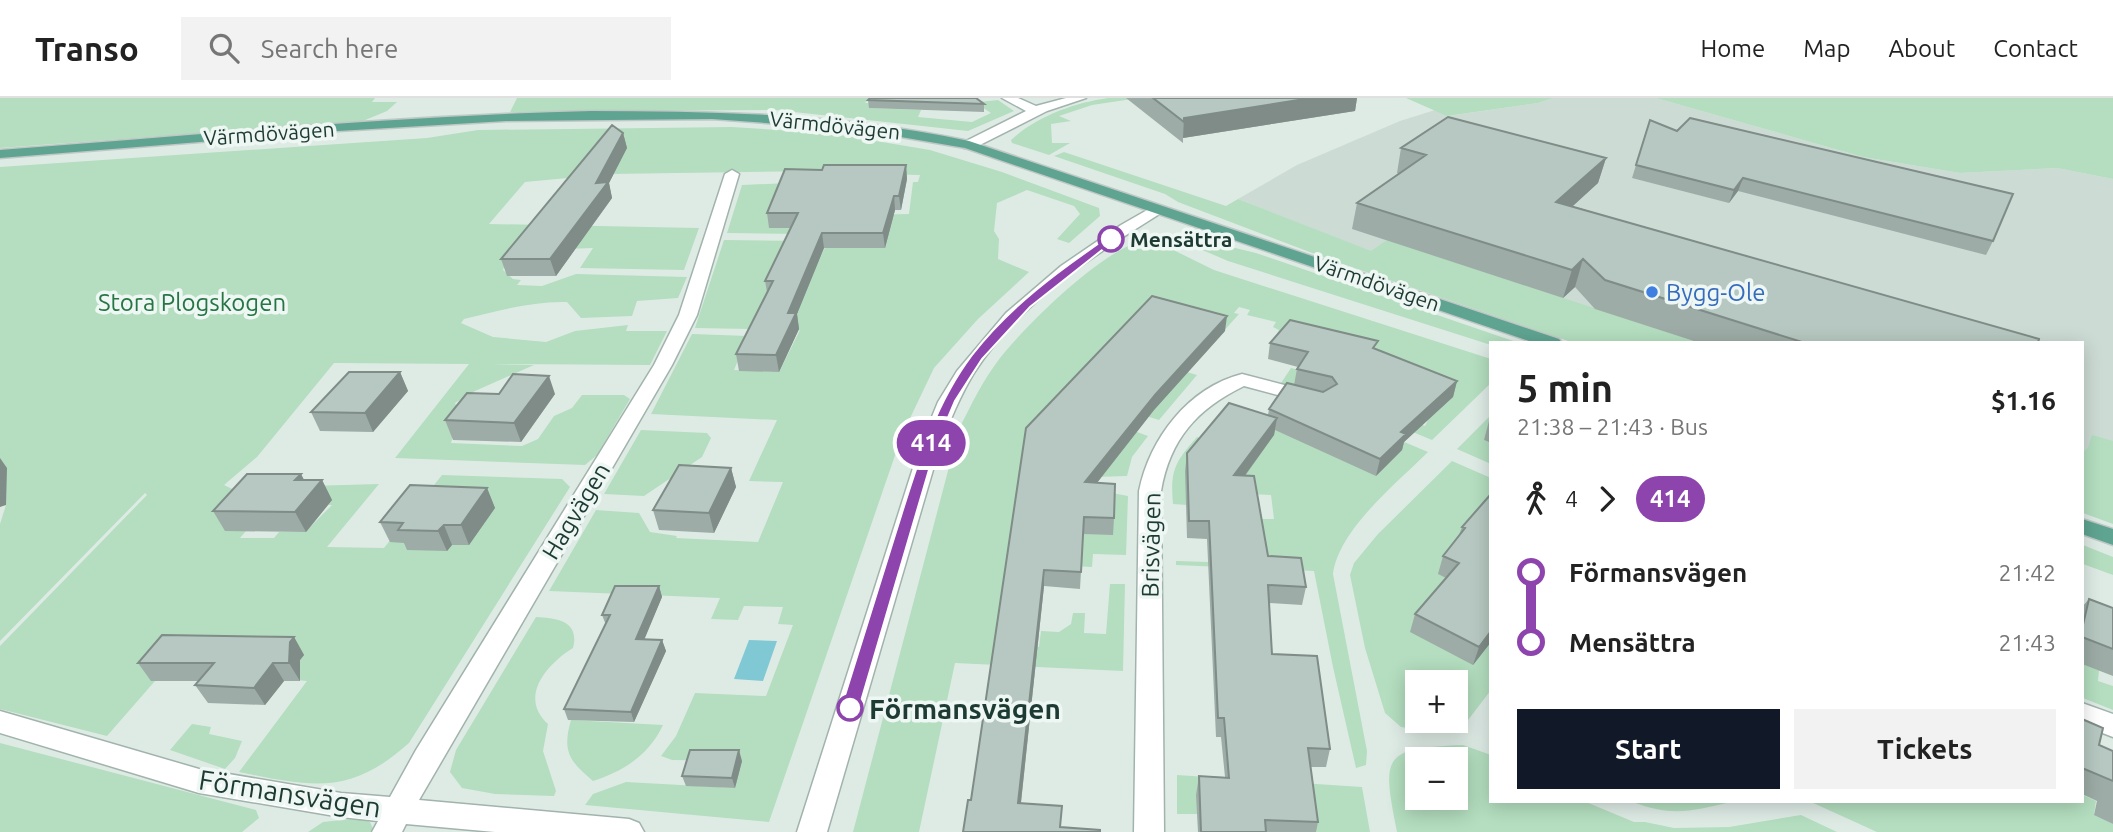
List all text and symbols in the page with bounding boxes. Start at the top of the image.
search box [181,17,671,80]
icon: search [205,29,243,67]
text: Transo [35,30,139,67]
text: Search here [261,34,398,63]
text: Home [1700,35,1765,62]
text: Map [1803,35,1850,62]
text: About [1888,35,1955,62]
text: Contact [1993,35,2078,62]
street label: Värmdövägen [769,106,901,144]
street label: Värmdövägen [203,116,335,150]
marker: Mensättra [1098,226,1124,252]
place label: Mensättra [1130,227,1232,251]
street label: Värmdövägen [1311,250,1443,316]
place label: Bygg-Ole [1666,279,1765,306]
marker: Bygg-Ole [1644,284,1660,300]
park label: Stora Plogskogen [98,289,286,316]
text: 5 min [1517,367,1613,409]
text: $1.16 [1991,386,2056,415]
text: 21:38 – 21:43 · Bus [1517,414,1708,439]
line badge: 414 [891,420,971,466]
text: 414 [911,429,951,456]
street label: Hagvägen [537,458,615,564]
icon: walk [1517,480,1555,518]
icon: forward [1588,480,1626,518]
text: 414 [1650,485,1691,512]
text: 4 [1565,486,1578,511]
street label: Brisvägen [1137,492,1165,598]
text: Förmansvägen [1569,558,1747,587]
text: 21:42 [1998,560,2056,585]
text: Mensättra [1569,628,1696,657]
text: 21:43 [1998,630,2056,655]
map controls [1405,670,1468,810]
button: + [1405,670,1468,733]
place label: Förmansvägen [869,693,1061,724]
marker: Förmansvägen [837,695,863,721]
button: Start [1517,709,1780,789]
button: Tickets [1794,709,2056,789]
button: − [1405,747,1468,810]
street label: Förmansvägen [197,763,383,823]

